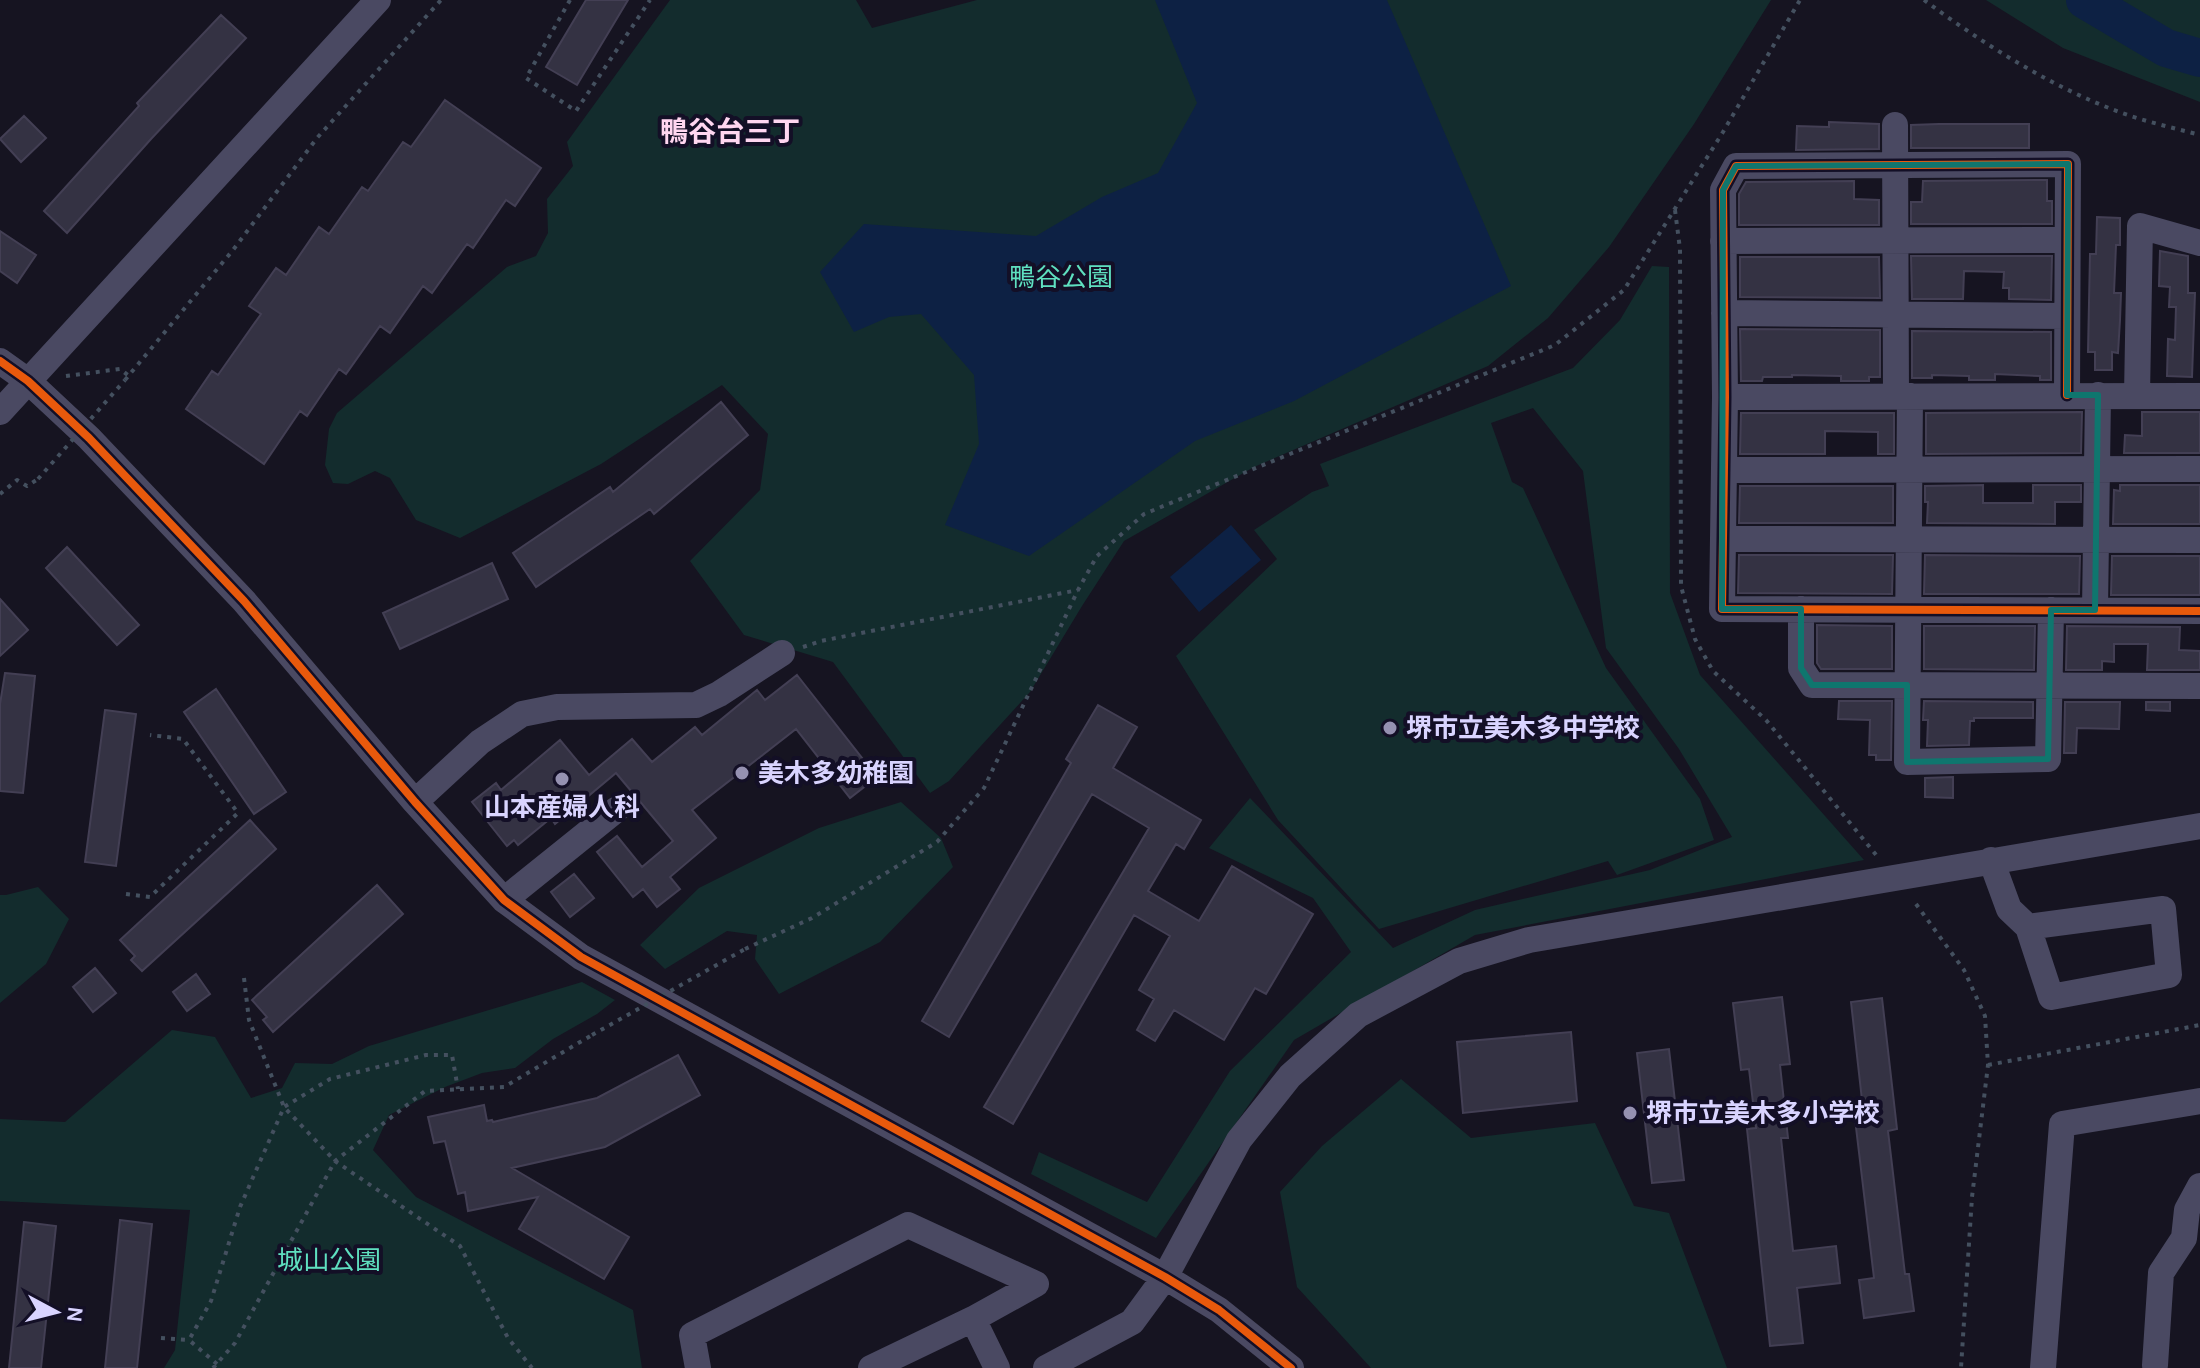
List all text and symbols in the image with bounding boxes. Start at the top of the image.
district label: 鴨谷台三丁 [660,115,800,148]
park label: 鴨谷公園 [1009,262,1113,293]
place label: 堺市立美木多中学校 [1406,713,1640,744]
marker: 堺市立美木多中学校 [1381,719,1399,737]
place label: 美木多幼稚園 [758,758,914,789]
marker: 美木多幼稚園 [733,764,751,782]
marker: 山本産婦人科 [553,770,571,788]
place label: 山本産婦人科 [484,792,640,823]
place label: 堺市立美木多小学校 [1646,1098,1880,1129]
marker: 堺市立美木多小学校 [1621,1104,1639,1122]
park label: 城山公園 [277,1245,381,1276]
north arrow [16,1272,96,1352]
text: N [61,1305,89,1324]

